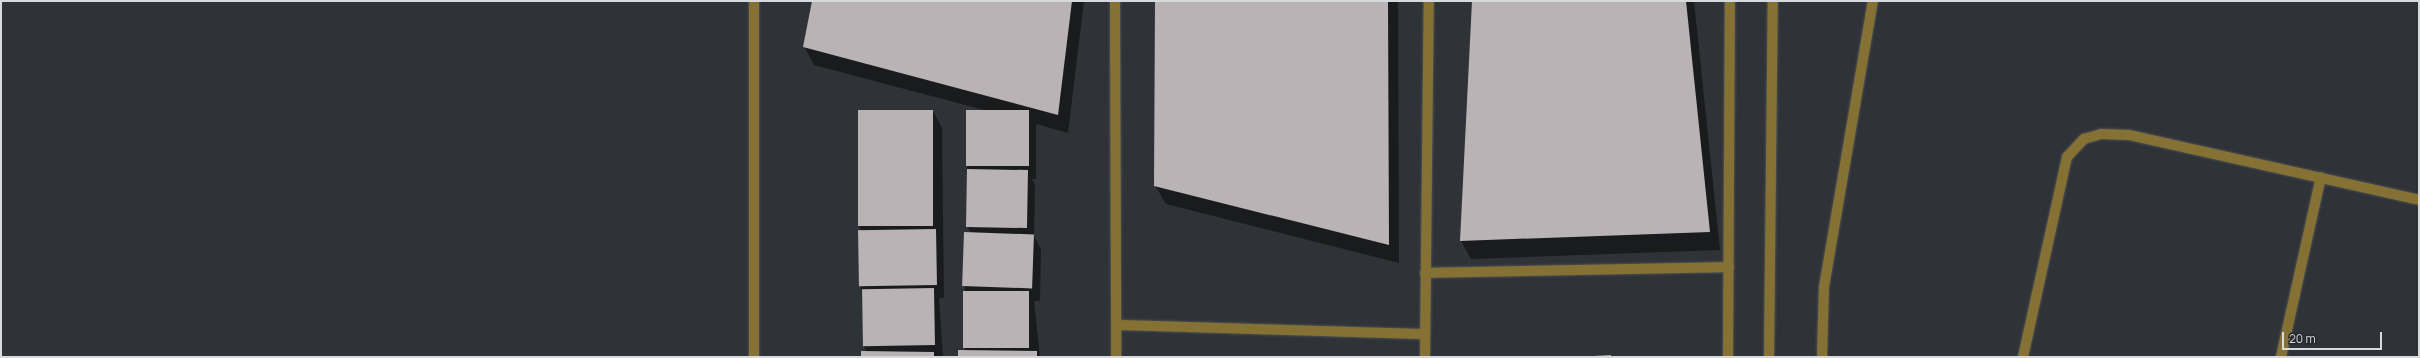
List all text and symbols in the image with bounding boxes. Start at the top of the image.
scale bar [2284,324,2384,350]
text: 20 m [2289,330,2316,347]

